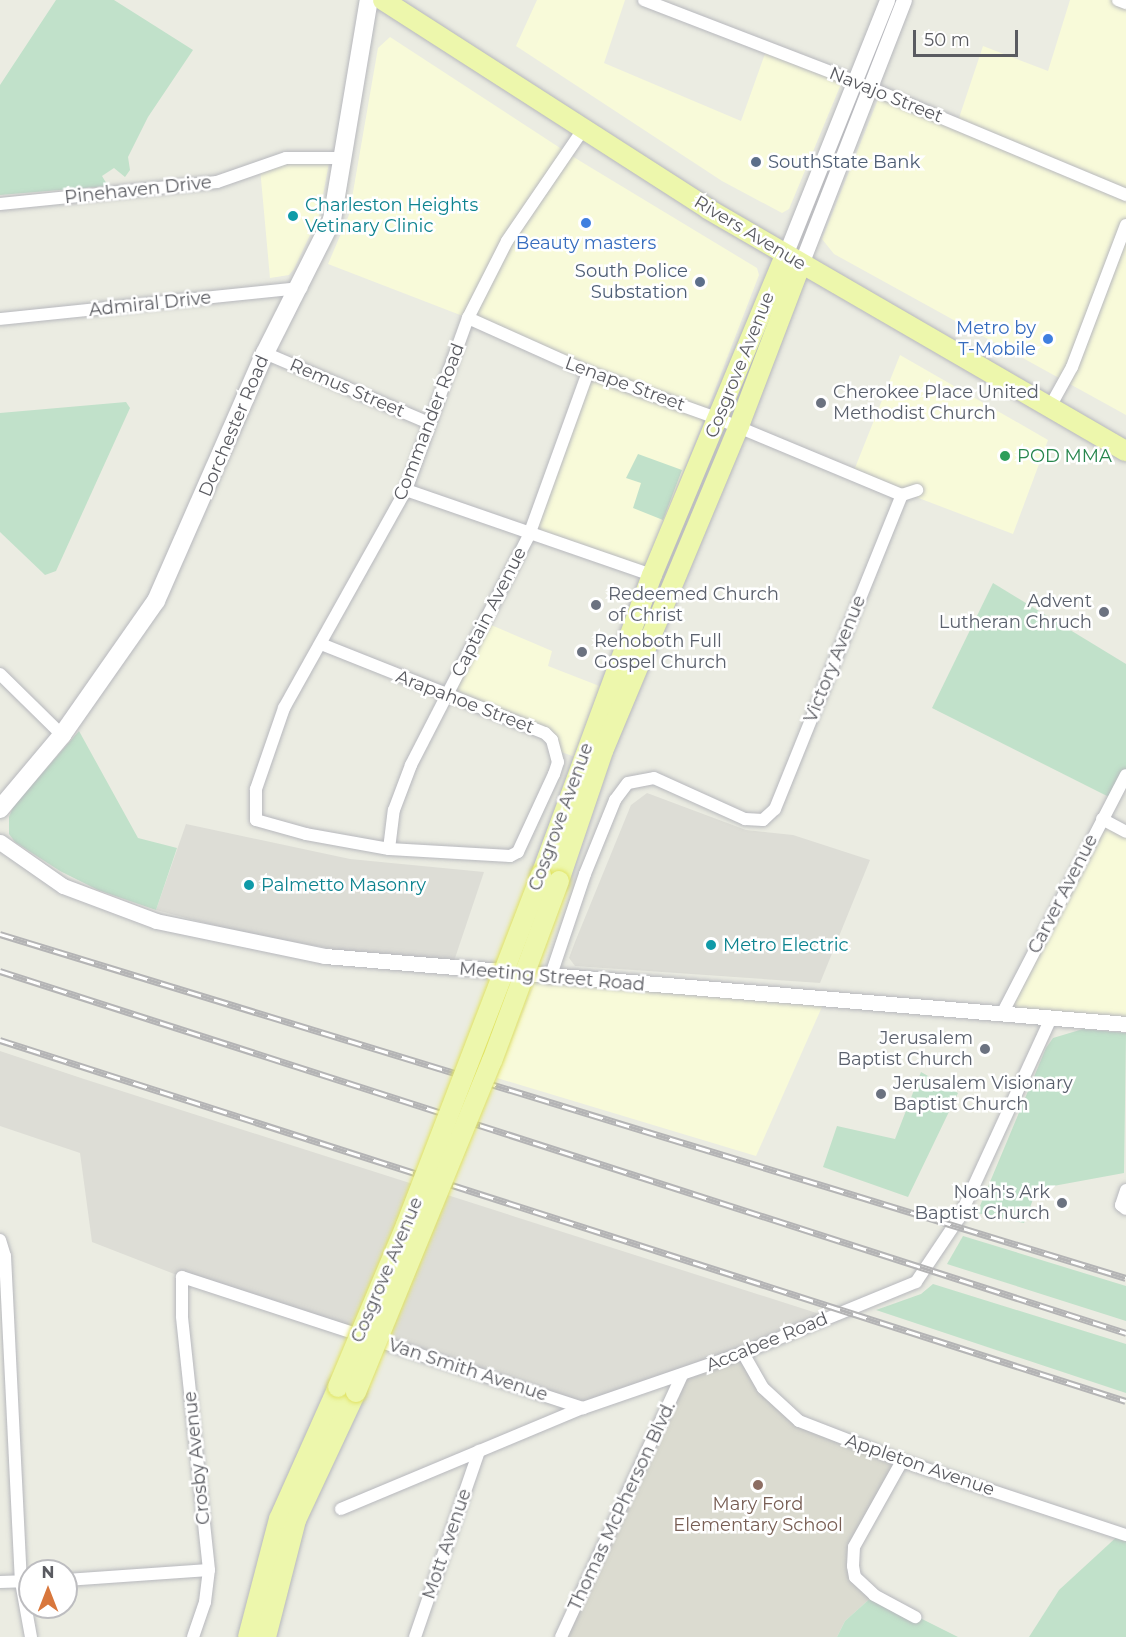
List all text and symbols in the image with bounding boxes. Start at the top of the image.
scale bar [916,18,1021,56]
text: 50 m [924,29,970,51]
street label: Navajo Street [826,62,946,128]
place label: SouthState Bank [768,151,920,173]
marker: SouthState Bank [749,155,763,169]
street label: Pinehaven Drive [63,172,213,208]
street label: Rivers Avenue [690,191,810,275]
place label: Charleston Heights Vetinary Clinic [305,195,478,238]
marker: Charleston Heights Vetinary Clinic [286,209,300,223]
marker: Beauty masters [579,216,593,230]
place label: Beauty masters [516,232,656,254]
place label: South Police Substation [575,261,688,304]
marker: South Police Substation [693,275,707,289]
street label: Admiral Drive [88,287,212,321]
street label: Cosgrove Avenue [701,289,779,441]
place label: Metro by T-Mobile [956,318,1036,360]
marker: Metro by T-Mobile [1041,332,1055,346]
street label: Commander Road [389,340,469,504]
street label: Dorchester Road [194,352,274,500]
street label: Lenape Street [562,352,688,416]
street label: Remus Street [286,354,408,422]
place label: Cherokee Place United Methodist Church [833,382,1039,424]
marker: Cherokee Place United Methodist Church [814,396,828,410]
place label: POD MMA [1017,445,1112,467]
marker: POD MMA [998,449,1012,463]
street label: Captain Avenue [447,544,531,680]
place label: Redeemed Church of Christ [608,584,779,626]
place label: Advent Lutheran Chruch [939,591,1092,634]
street label: Victory Avenue [800,592,870,726]
marker: Redeemed Church of Christ [589,598,603,612]
marker: Advent Lutheran Chruch [1097,605,1111,619]
place label: Rehoboth Full Gospel Church [594,631,727,674]
marker: Rehoboth Full Gospel Church [575,645,589,659]
street label: Arapahoe Street [393,666,537,738]
street label: Cosgrove Avenue [524,740,598,894]
street label: Carver Avenue [1024,831,1102,957]
place label: Palmetto Masonry [261,874,426,896]
marker: Palmetto Masonry [242,878,256,892]
place label: Metro Electric [723,934,849,956]
marker: Metro Electric [704,938,718,952]
street label: Meeting Street Road [458,958,646,996]
place label: Jerusalem Baptist Church [837,1028,973,1070]
marker: Jerusalem Baptist Church [978,1042,992,1056]
place label: Jerusalem Visionary Baptist Church [893,1073,1073,1116]
marker: Jerusalem Visionary Baptist Church [874,1087,888,1101]
place label: Noah's Ark Baptist Church [914,1182,1050,1224]
street label: Cosgrove Avenue [347,1194,427,1346]
marker: Noah's Ark Baptist Church [1055,1196,1069,1210]
street label: Accabee Road [703,1308,831,1376]
street label: Van Smith Avenue [386,1334,550,1406]
street label: Crosby Avenue [179,1390,215,1526]
street label: Thomas McPherson Blvd. [564,1398,680,1614]
street label: Appleton Avenue [843,1429,997,1501]
marker: Mary Ford Elementary School [751,1478,765,1492]
street label: Mott Avenue [418,1486,476,1602]
place label: Mary Ford Elementary School [673,1494,843,1537]
north arrow [18,1559,78,1619]
text: N [42,1563,54,1582]

